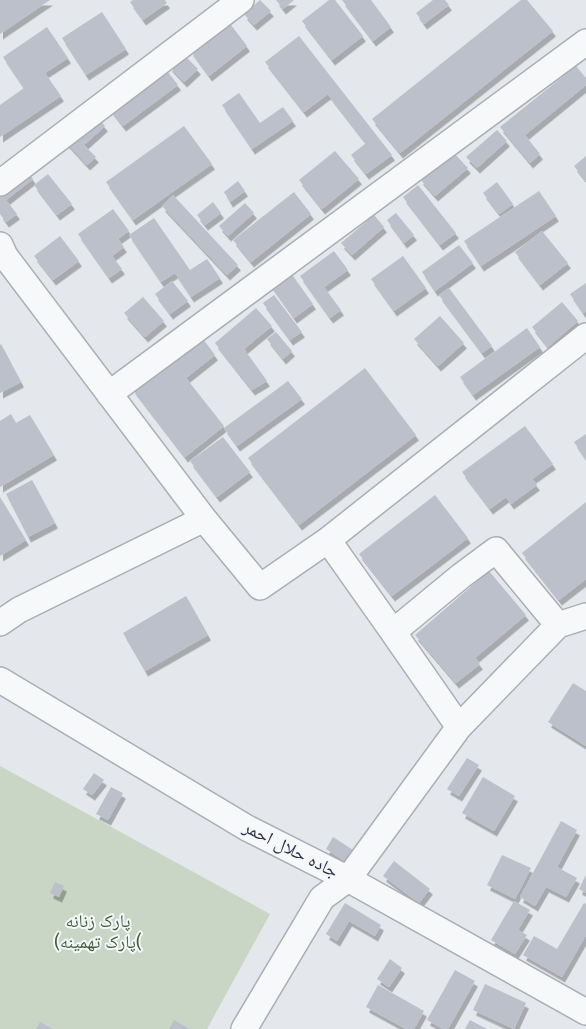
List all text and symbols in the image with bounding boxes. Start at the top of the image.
street label: جاده حلال احمر [239,815,342,882]
park label: پارک زنانه (پارک تهمینه( [54,910,142,953]

